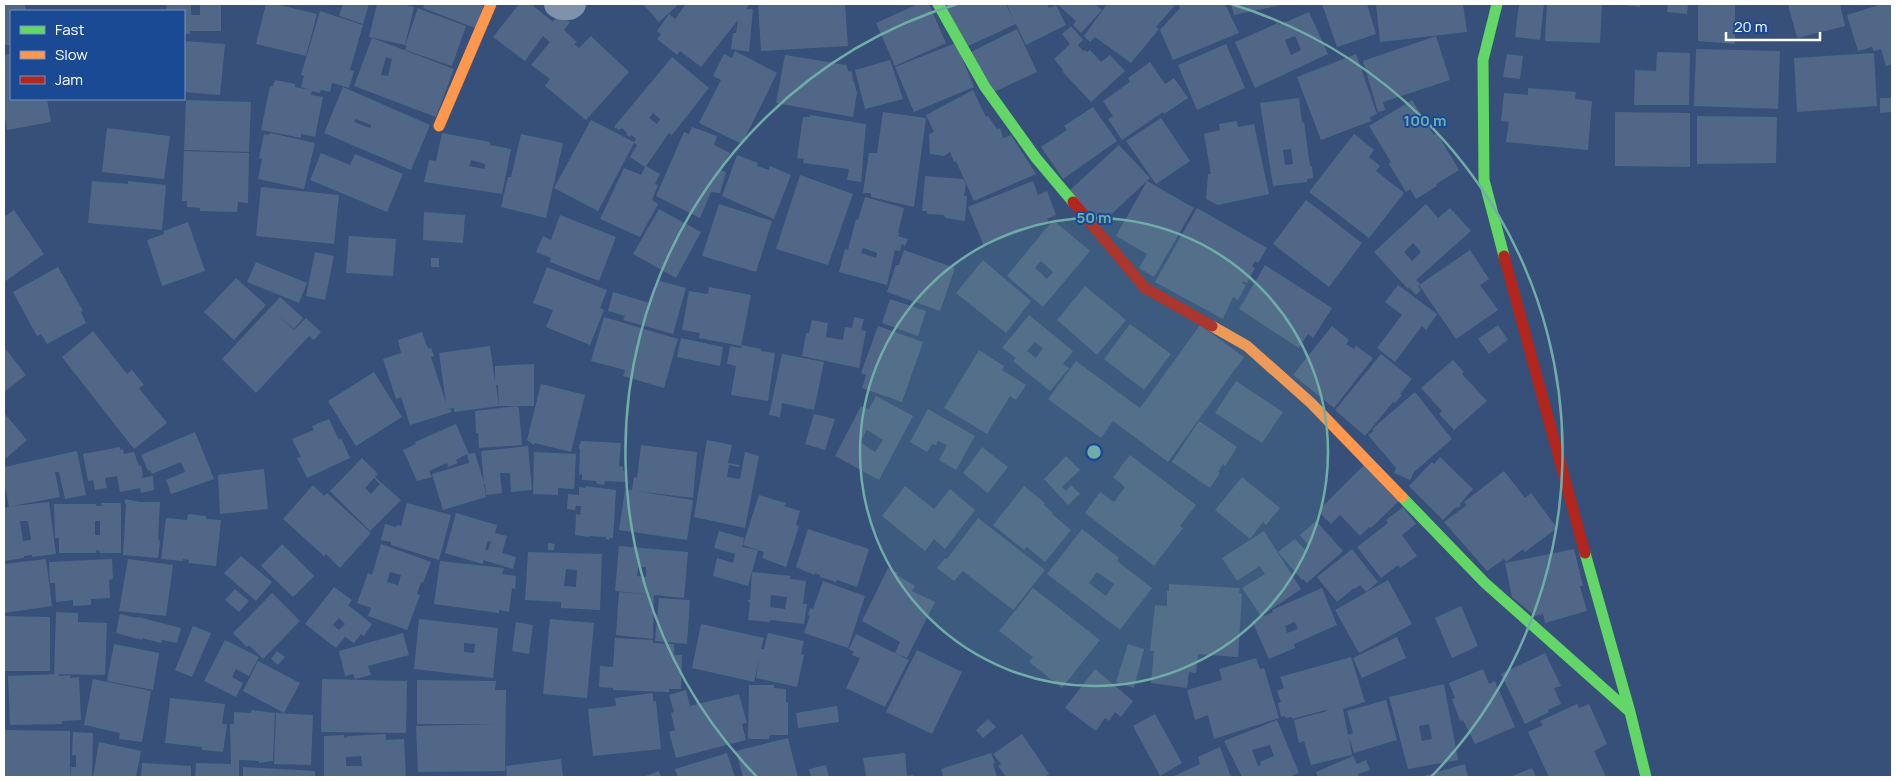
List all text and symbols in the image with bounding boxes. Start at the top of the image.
legend [10,10,185,100]
scale bar [1726,10,1820,42]
text: 20 m [1734,16,1767,37]
text: Fast [55,19,84,40]
text: Slow [55,44,88,65]
text: Jam [55,69,83,90]
text: 100 m [1404,110,1446,131]
text: 50 m [1076,207,1112,228]
centre of rings [1085,443,1103,461]

